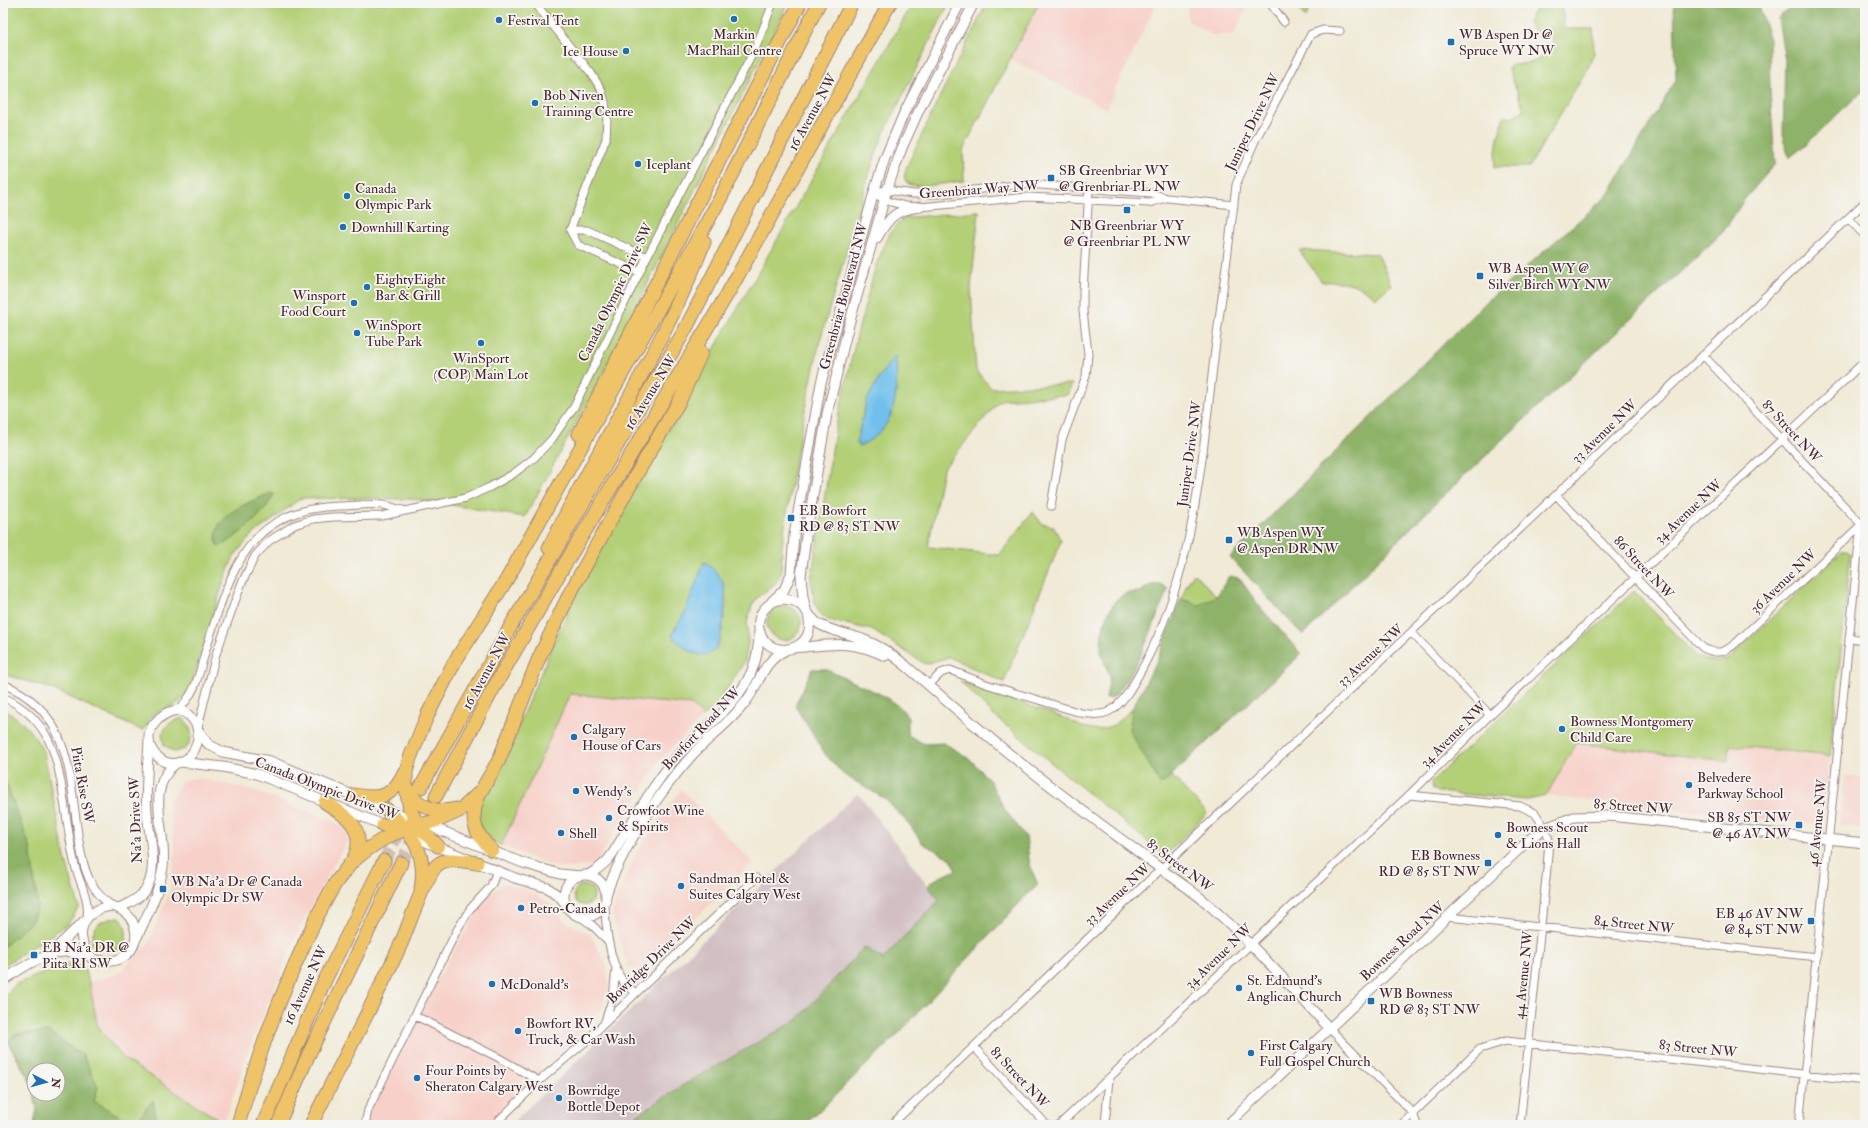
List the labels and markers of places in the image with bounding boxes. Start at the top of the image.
place label: Festival Tent [507,12,579,29]
marker: Markin MacPhail Centre [729,14,739,24]
marker: Festival Tent [494,15,504,25]
place label: Markin MacPhail Centre [686,26,782,59]
place label: WB Aspen Dr @ Spruce WY NW [1458,26,1555,60]
marker: WB Aspen Dr @ Spruce WY NW [1446,37,1456,47]
place label: Ice House [562,43,618,60]
marker: Ice House [621,46,631,56]
place label: Bob Niven Training Centre [543,87,634,120]
marker: Bob Niven Training Centre [530,98,540,108]
place label: Iceplant [646,156,691,174]
marker: Iceplant [633,159,643,169]
place label: SB Greenbriar WY @ Grenbriar PL NW [1059,162,1181,195]
marker: SB Greenbriar WY @ Grenbriar PL NW [1046,173,1056,183]
place label: Canada Olympic Park [355,180,432,214]
marker: Canada Olympic Park [342,191,352,201]
marker: NB Greenbriar WY @ Greenbriar PL NW [1122,205,1132,215]
place label: NB Greenbriar WY @ Greenbriar PL NW [1063,217,1191,250]
place label: Downhill Karting [351,219,450,236]
marker: Downhill Karting [338,222,348,232]
place label: WB Aspen WY @ Silver Birch WY NW [1487,260,1611,293]
place label: EightyEight Bar & Grill [375,271,446,304]
marker: WB Aspen WY @ Silver Birch WY NW [1475,271,1485,281]
marker: EightyEight Bar & Grill [362,282,372,292]
place label: Winsport Food Court [280,287,346,320]
marker: Winsport Food Court [349,298,359,308]
place label: WinSport Tube Park [364,317,423,350]
marker: WinSport Tube Park [352,328,362,338]
marker: WinSport (COP) Main Lot [476,338,486,348]
place label: WinSport (COP) Main Lot [434,350,529,383]
place label: EB Bowfort RD @ 83 ST NW [799,502,901,535]
marker: EB Bowfort RD @ 83 ST NW [786,513,796,523]
place label: WB Aspen WY @ Aspen DR NW [1236,524,1339,558]
marker: WB Aspen WY @ Aspen DR NW [1224,535,1234,545]
place label: Bowness Montgomery Child Care [1570,713,1694,746]
place label: Calgary House of Cars [582,721,661,754]
marker: Bowness Montgomery Child Care [1557,724,1567,734]
marker: Calgary House of Cars [569,732,579,742]
place label: Belvedere Parkway School [1697,769,1784,803]
marker: Belvedere Parkway School [1684,780,1694,790]
place label: Wendy's [583,783,632,801]
marker: Wendy's [571,786,581,796]
place label: Crowfoot Wine & Spirits [617,802,704,836]
place label: SB 85 ST NW @ 46 AV NW [1708,809,1792,842]
marker: Crowfoot Wine & Spirits [604,813,614,823]
place label: Bowness Scout & Lions Hall [1506,819,1588,852]
marker: SB 85 ST NW @ 46 AV NW [1794,820,1804,830]
place label: Shell [569,825,598,842]
marker: Shell [556,828,566,838]
marker: Bowness Scout & Lions Hall [1493,830,1503,840]
place label: EB Bowness RD @ 85 ST NW [1378,847,1481,880]
marker: EB Bowness RD @ 85 ST NW [1483,858,1493,868]
place label: Sandman Hotel & Suites Calgary West [689,870,801,904]
place label: WB Na'a Dr @ Canada Olympic Dr SW [170,873,302,907]
marker: Sandman Hotel & Suites Calgary West [676,881,686,891]
marker: WB Na'a Dr @ Canada Olympic Dr SW [158,884,168,894]
place label: Petro-Canada [529,900,607,917]
marker: Petro-Canada [516,903,526,913]
place label: EB 46 AV NW @ 84 ST NW [1716,905,1804,938]
marker: EB 46 AV NW @ 84 ST NW [1806,916,1816,926]
place label: EB Na'a DR @ Piita RI SW [42,939,129,972]
marker: EB Na'a DR @ Piita RI SW [29,950,39,960]
place label: St. Edmund's Anglican Church [1246,972,1342,1005]
place label: McDonald's [500,976,569,993]
marker: McDonald's [487,979,497,989]
marker: St. Edmund's Anglican Church [1234,983,1244,993]
place label: WB Bowness RD @ 83 ST NW [1378,985,1481,1018]
marker: WB Bowness RD @ 83 ST NW [1366,996,1376,1006]
place label: Bowfort RV, Truck, & Car Wash [526,1015,636,1048]
marker: Bowfort RV, Truck, & Car Wash [513,1026,523,1036]
place label: First Calgary Full Gospel Church [1259,1037,1371,1071]
marker: First Calgary Full Gospel Church [1246,1048,1256,1058]
place label: Four Points by Sheraton Calgary West [425,1062,553,1096]
marker: Four Points by Sheraton Calgary West [412,1073,422,1083]
place label: Bowridge Bottle Depot [567,1082,640,1116]
marker: Bowridge Bottle Depot [554,1093,564,1103]

